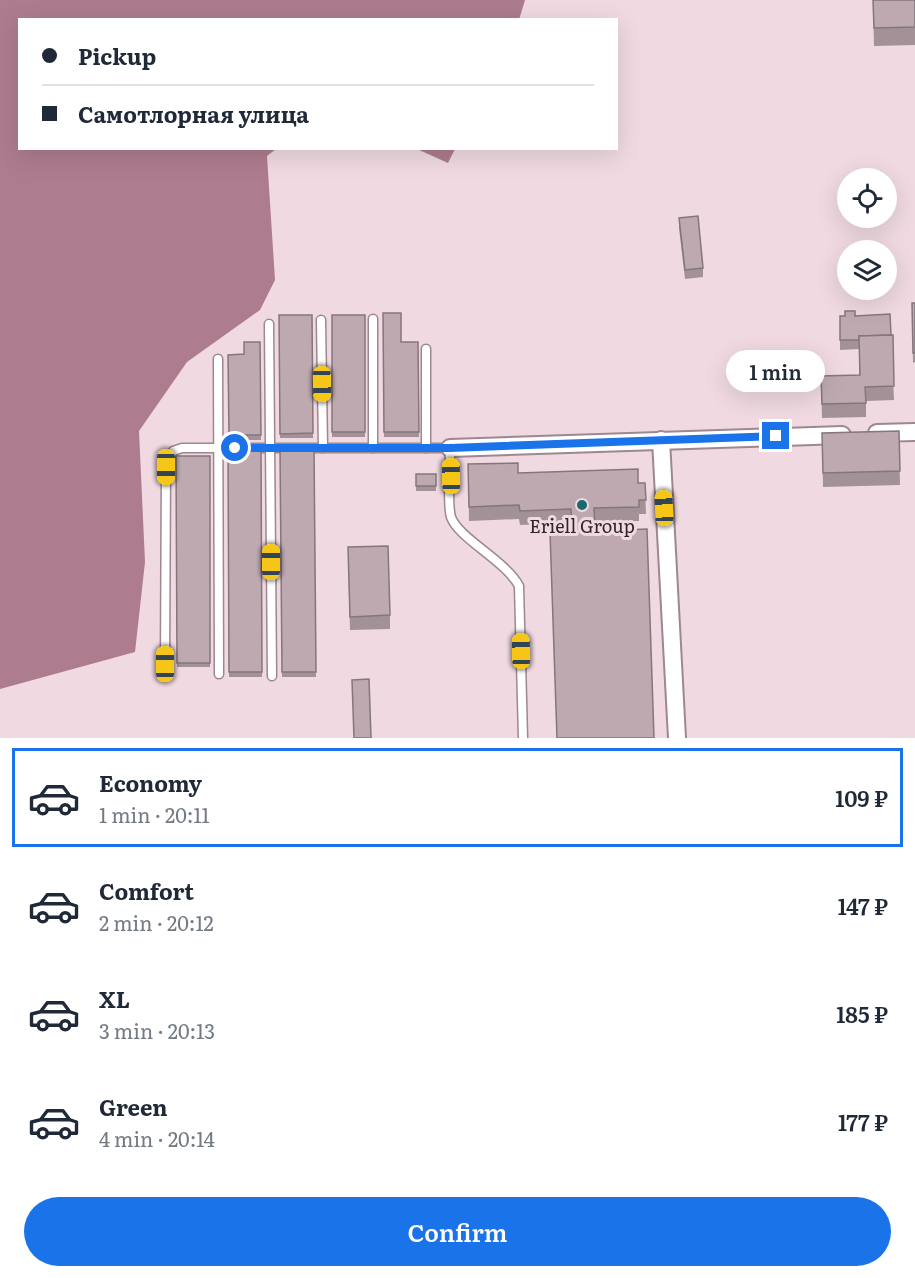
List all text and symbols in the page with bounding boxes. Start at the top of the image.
text: Pickup [78,39,156,72]
text: Самотлорная улица [78,97,309,130]
map controls [837,168,897,300]
button: locate [837,168,897,228]
button: layers [837,240,897,300]
callout: 1 min [726,349,826,391]
text: 1 min [749,356,802,386]
car [313,366,331,402]
route end [762,422,789,449]
route start [221,434,248,461]
car [157,449,175,485]
car [442,458,460,494]
car [654,490,674,526]
marker: Eriell Group [575,498,589,512]
place label: Eriell Group [529,512,635,539]
car [262,544,280,580]
car [512,633,530,669]
car [156,646,174,682]
text: Economy [99,766,202,799]
icon: car [27,771,81,825]
text: 109 ₽ [835,781,888,814]
text: 1 min · 20:11 [99,799,210,829]
text: Comfort [99,874,194,907]
icon: car [27,879,81,933]
text: 147 ₽ [838,889,888,922]
text: 2 min · 20:12 [99,907,214,937]
text: XL [99,982,130,1015]
icon: car [27,987,81,1041]
text: 185 ₽ [836,997,888,1030]
text: 3 min · 20:13 [99,1015,215,1045]
text: Green [99,1090,168,1123]
icon: car [27,1095,81,1149]
text: 177 ₽ [838,1105,888,1138]
text: 4 min · 20:14 [99,1123,215,1153]
button: Confirm [24,1197,891,1266]

